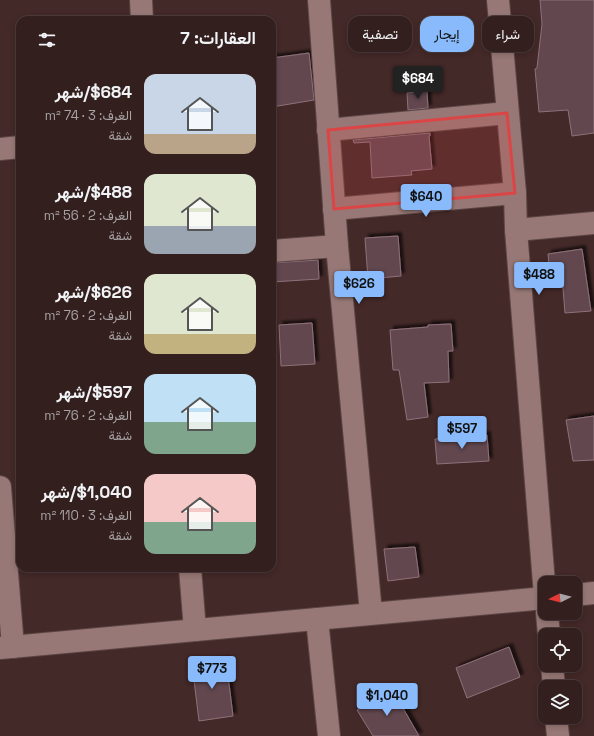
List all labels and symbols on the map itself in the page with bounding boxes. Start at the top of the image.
pin: $684 [394,66,442,100]
pin: $640 [402,184,450,218]
pin: $488 [515,262,563,296]
pin: $626 [335,271,383,305]
pin: $597 [438,416,486,450]
north arrow [538,576,582,620]
pin: $773 [188,656,236,690]
pin: $1,040 [354,683,420,717]

